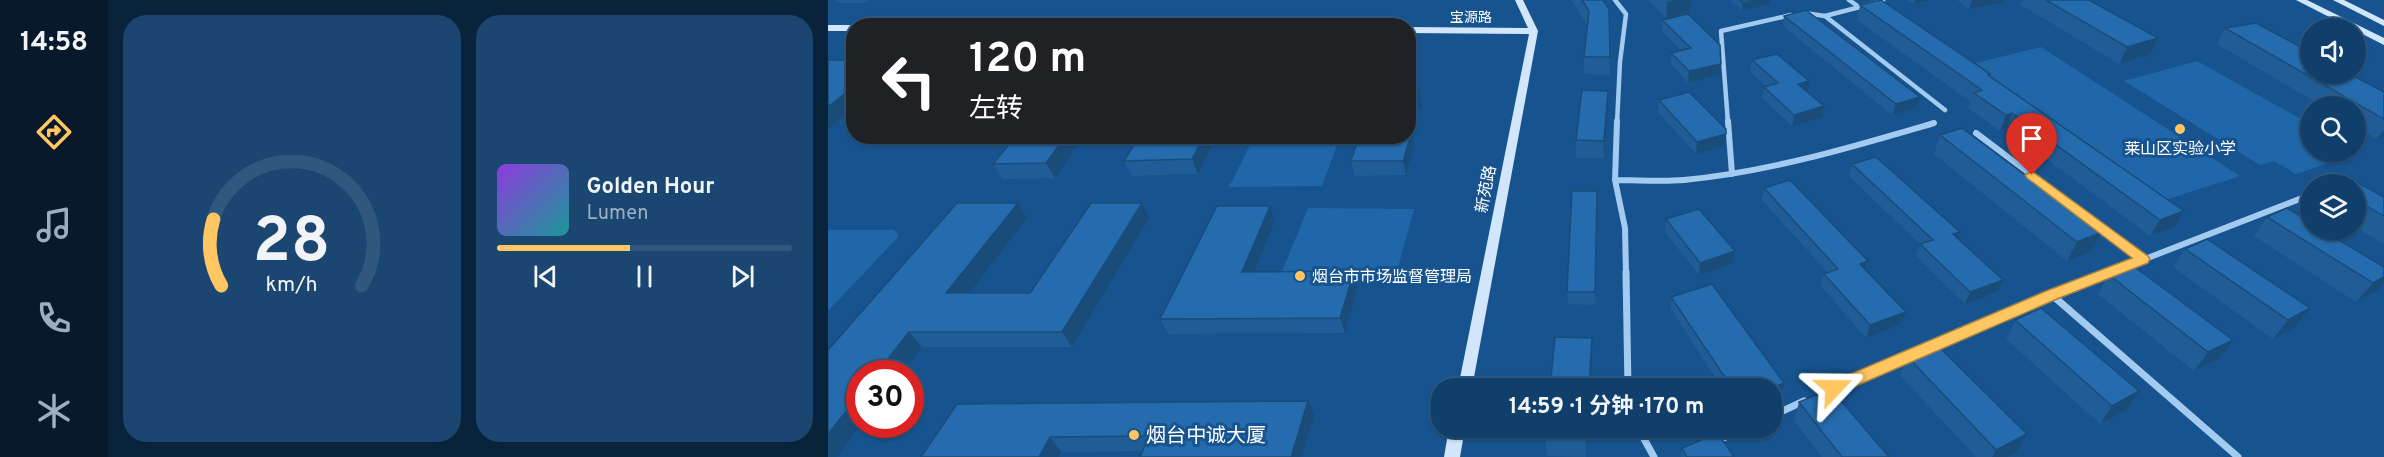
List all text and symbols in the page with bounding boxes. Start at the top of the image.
street label: 宝源路 [1450,10,1492,27]
map controls [2300,18,2366,240]
button: sound [2300,18,2366,84]
text: 14:58 [20,26,88,60]
text: 120 m [969,34,1086,87]
icon: left [870,42,948,120]
text: 左转 [969,93,1023,127]
button: search [2300,96,2366,162]
icon: directions [33,111,75,153]
pin [2006,113,2057,175]
icon: arrive [2015,122,2048,155]
marker: 莱山区实验小学 [2173,122,2187,136]
place label: 莱山区实验小学 [2124,140,2236,160]
street label: 新苑路 [1473,164,1501,215]
text: Golden Hour [587,174,714,201]
button: layers [2300,174,2366,240]
text: Lumen [587,201,649,227]
icon: music [33,204,75,246]
text: 28 [253,205,330,284]
icon: previous [529,260,562,293]
icon: pause [628,260,661,293]
icon: next [726,260,759,293]
place label: 烟台市市场监督管理局 [1312,268,1472,288]
marker: 烟台市市场监督管理局 [1293,269,1307,283]
text: km/h [266,272,318,299]
icon: phone [33,297,75,339]
position arrow [1802,356,1866,420]
speed limit sign: 30 [846,360,924,438]
icon: climate [33,390,75,432]
text: 14:59 · 1 分钟 · 170 m [1509,394,1704,421]
place label: 烟台中诚大厦 [1146,424,1266,450]
marker: 烟台中诚大厦 [1127,428,1141,442]

